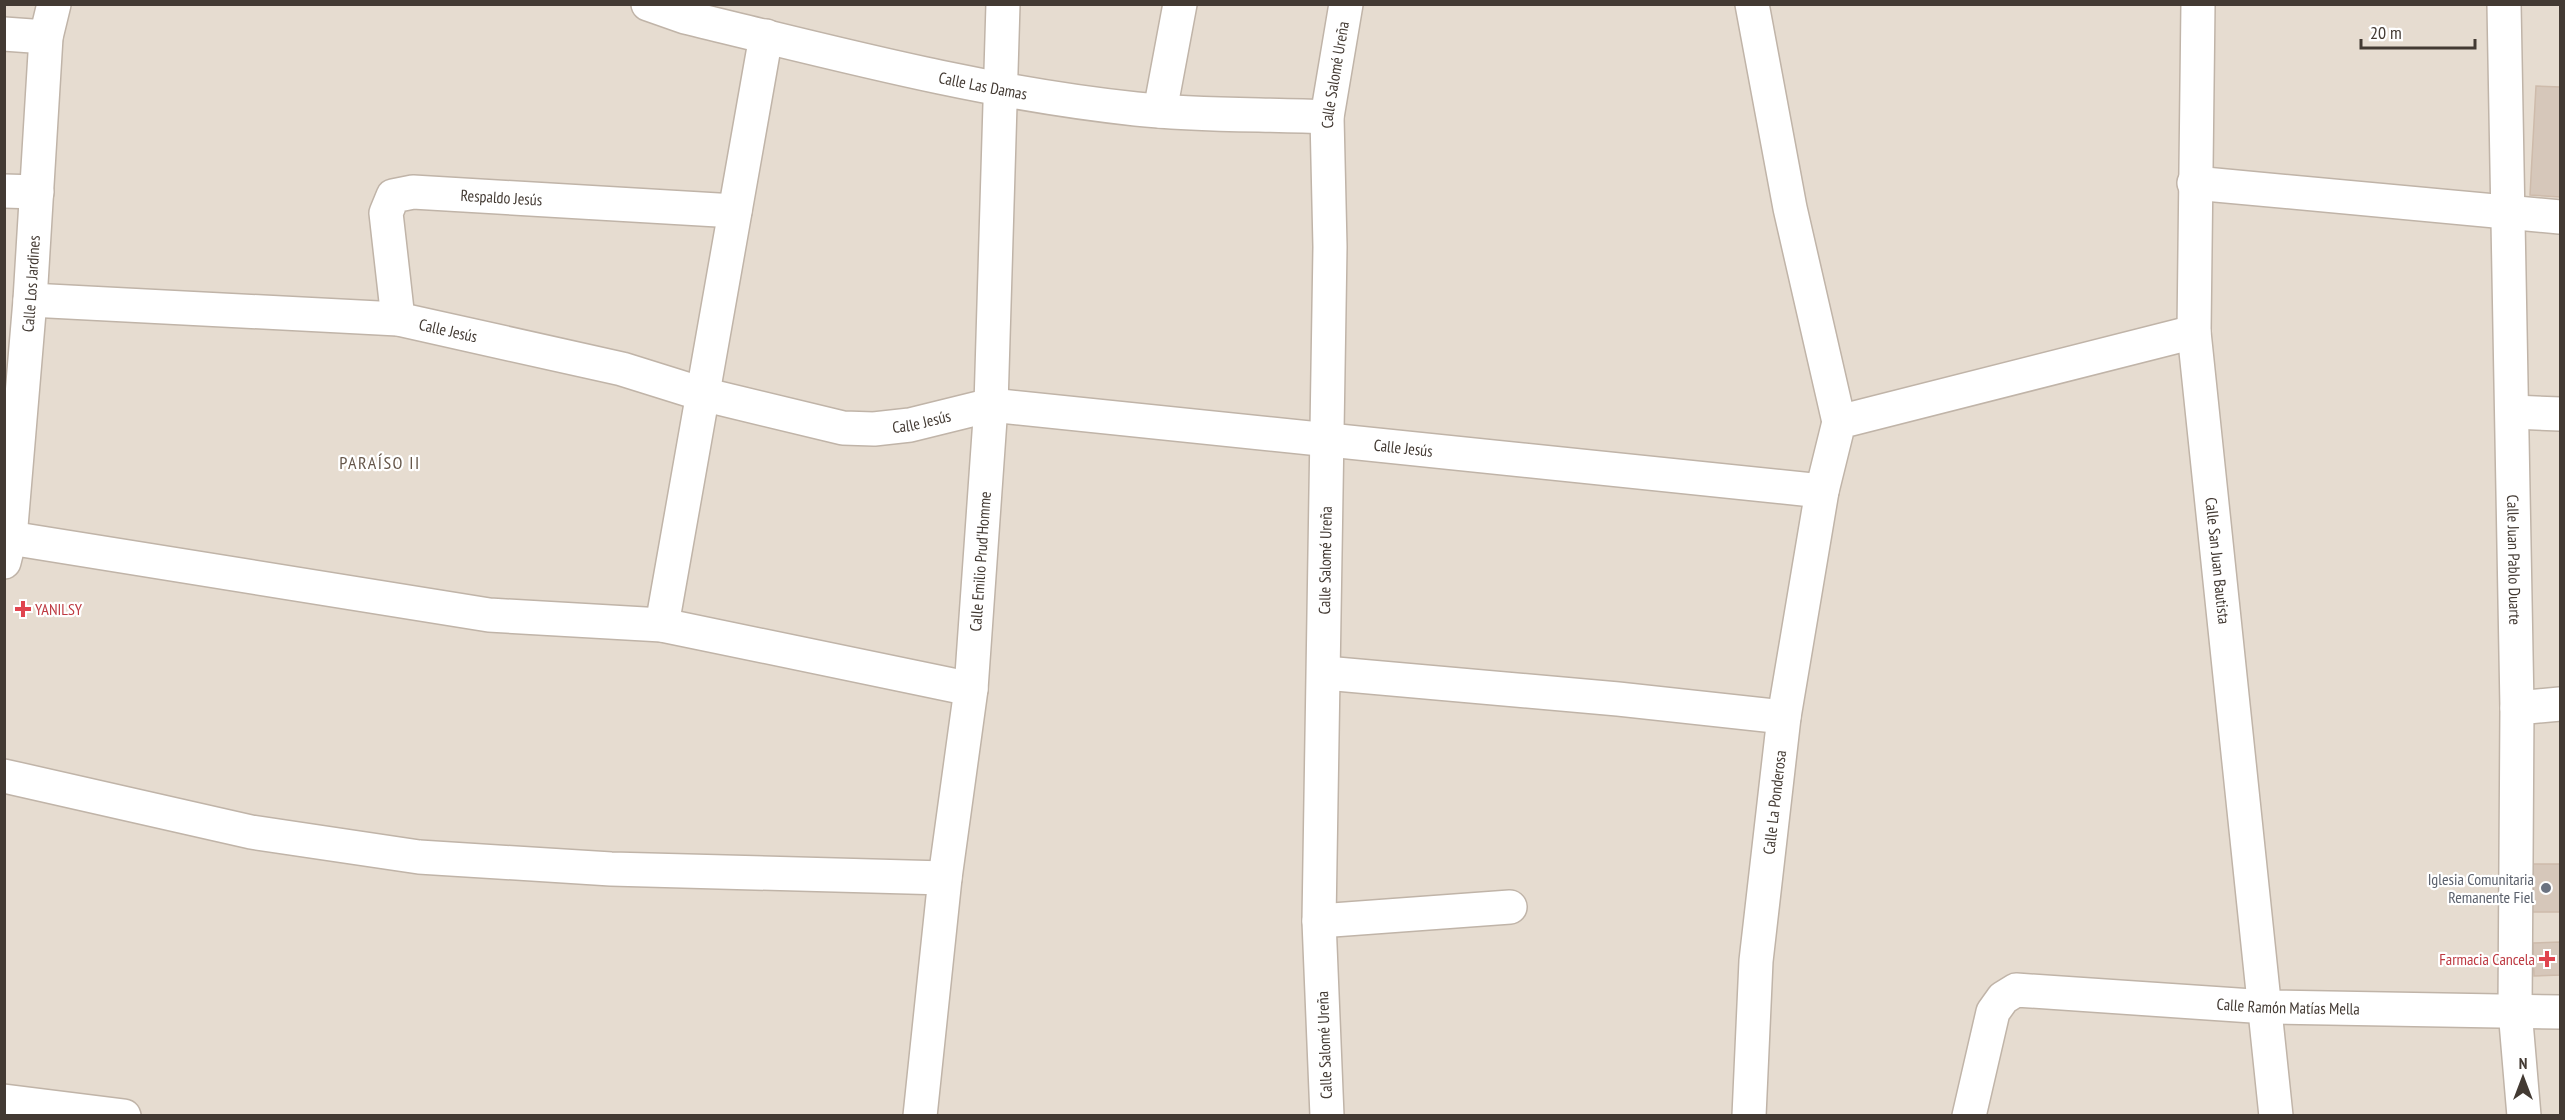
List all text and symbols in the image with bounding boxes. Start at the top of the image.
scale bar [2361,12,2475,50]
street label: Calle Salomé Ureña [1317,20,1353,129]
text: 20 m [2370,21,2402,44]
street label: Calle Las Damas [937,67,1029,104]
street label: Respaldo Jesús [460,185,543,210]
street label: Calle Los Jardines [17,235,44,333]
street label: Calle Jesús [417,314,479,346]
street label: Calle Jesús [891,405,953,437]
street label: Calle Jesús [1373,435,1434,461]
district label: PARAÍSO II [339,451,421,474]
street label: Calle Emilio Prud'Homme [965,491,995,632]
street label: Calle Juan Pablo Duarte [2503,495,2525,625]
street label: Calle San Juan Bautista [2201,496,2234,625]
street label: Calle Salomé Ureña [1314,506,1336,614]
place label: YANILSY [35,599,83,619]
marker: YANILSY [16,602,30,616]
street label: Calle La Ponderosa [1758,749,1790,855]
place label: Iglesia Comunitaria Remanente Fiel [2428,869,2534,907]
marker: Iglesia Comunitaria Remanente Fiel [2539,881,2553,895]
place label: Farmacia Cancela [2439,949,2535,969]
marker: Farmacia Cancela [2540,952,2554,966]
street label: Calle Salomé Ureña [1312,991,1336,1099]
street label: Calle Ramón Matías Mella [2216,994,2360,1019]
north arrow [2493,1048,2553,1108]
text: N [2519,1053,2527,1073]

